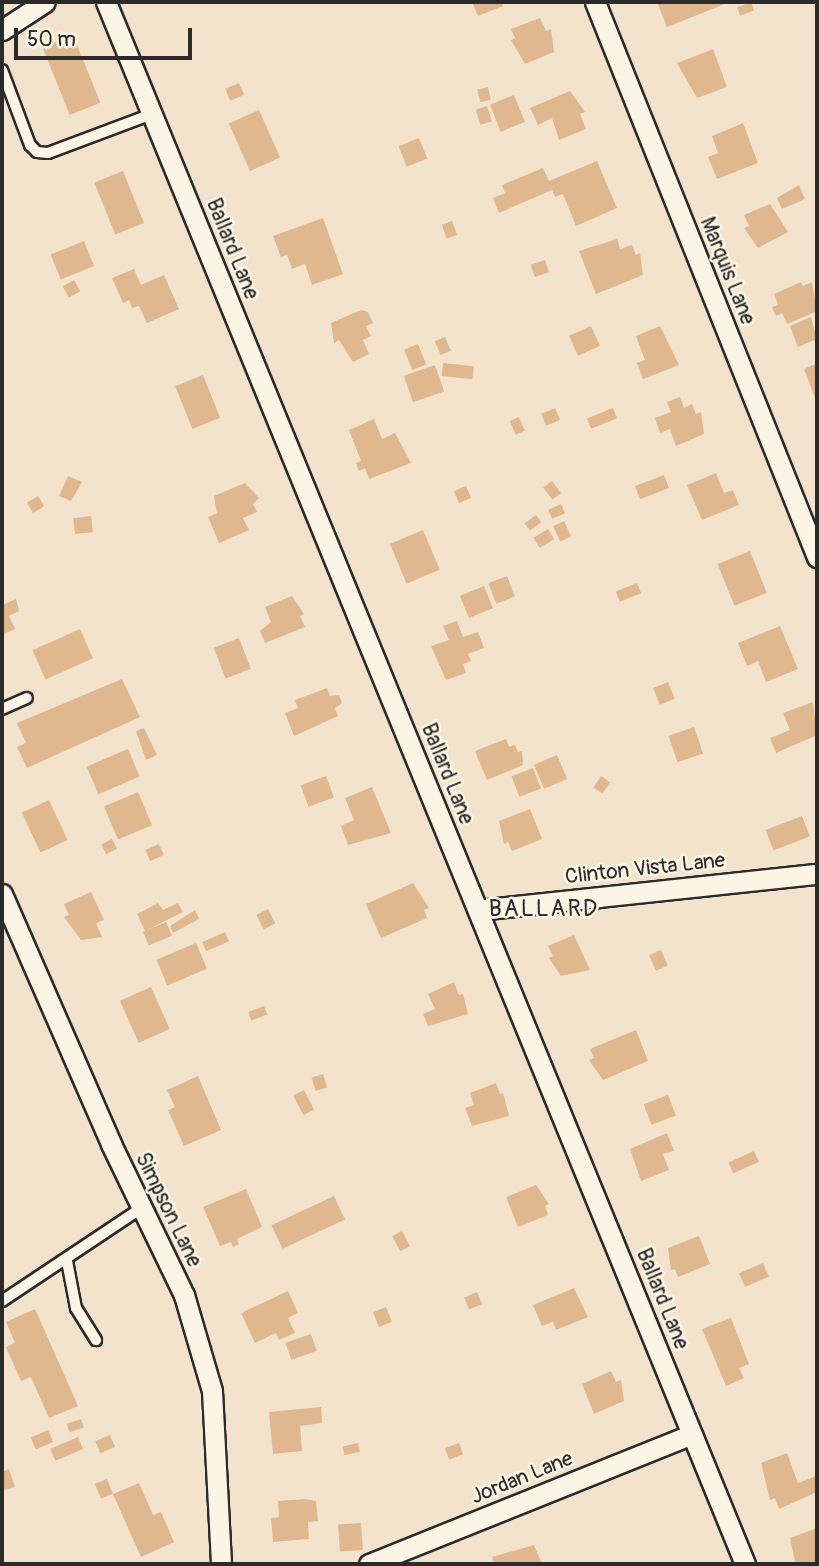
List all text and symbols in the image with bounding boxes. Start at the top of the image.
scale bar [18,14,196,58]
text: 50 m [27,26,76,53]
street label: Ballard Lane [200,195,264,303]
street label: Marquis Lane [694,214,760,328]
street label: Ballard Lane [415,720,479,828]
street label: Clinton Vista Lane [564,848,726,890]
district label: BALLARD [490,895,598,923]
street label: Simpson Lane [129,1149,207,1271]
street label: Ballard Lane [630,1245,694,1353]
street label: Jordan Lane [467,1446,577,1510]

